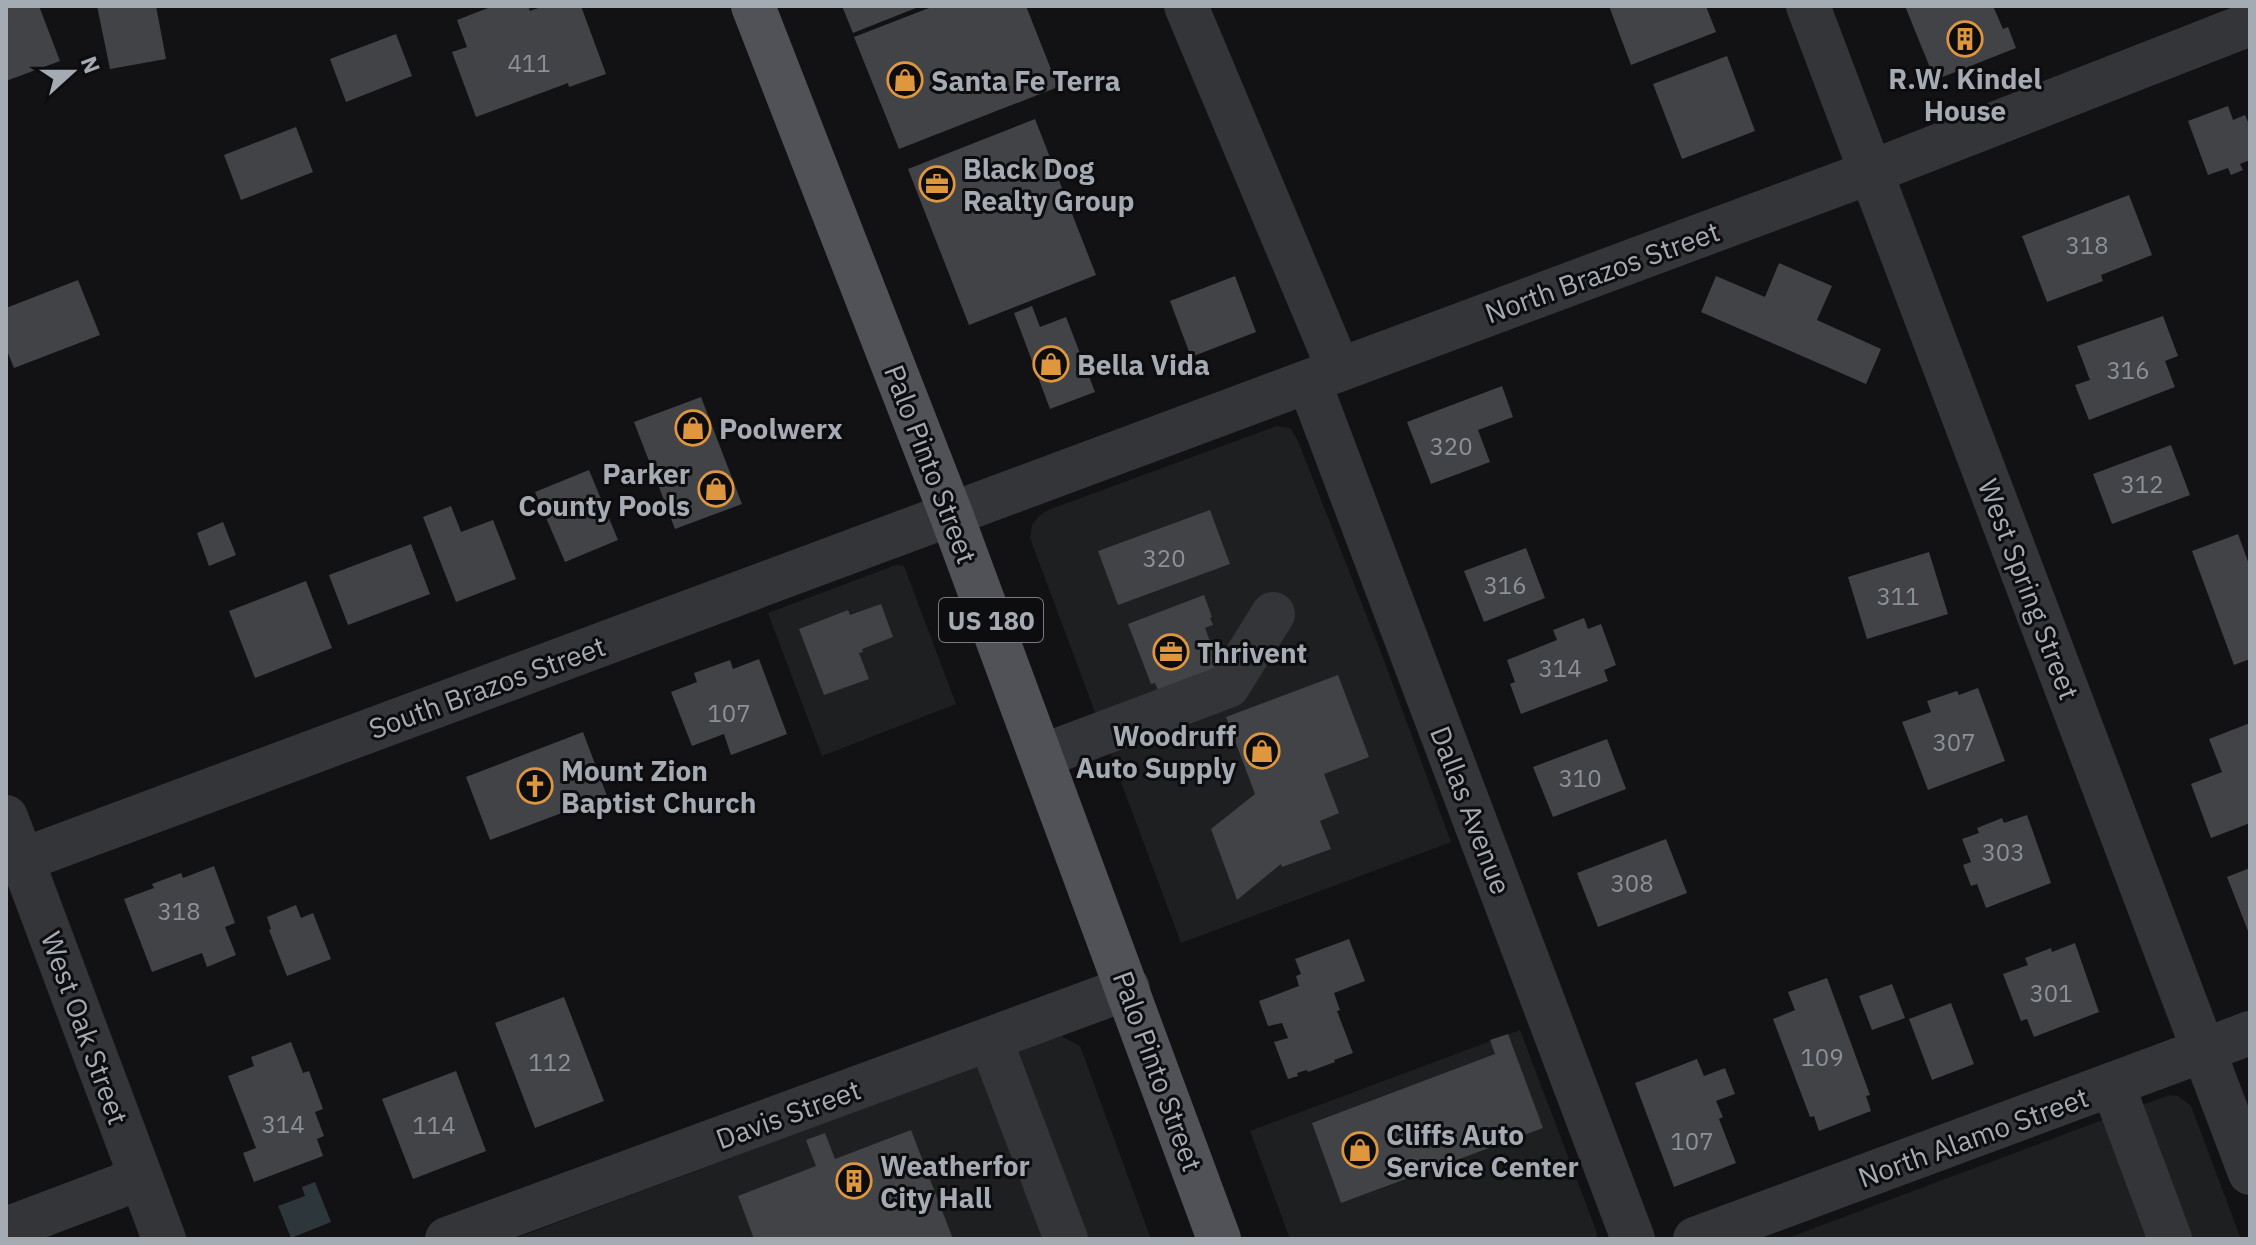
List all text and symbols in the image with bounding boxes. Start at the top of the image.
building icon: R.W. Kindel House [1946,20,1984,58]
north arrow [32,32,112,112]
house number: 411 [507,47,551,79]
text: N [75,52,108,77]
place label: R.W. Kindel House [1888,60,2042,129]
shop icon: Santa Fe Terra [886,61,924,99]
place label: Santa Fe Terra [931,62,1121,99]
place label: Black Dog Realty Group [963,150,1135,219]
office icon: Black Dog Realty Group [918,165,956,203]
street label: North Brazos Street [1480,212,1724,332]
house number: 318 [2065,229,2109,261]
shop icon: Bella Vida [1032,345,1070,383]
place label: Bella Vida [1077,346,1210,383]
house number: 316 [2106,354,2150,386]
street label: Palo Pinto Street [876,359,986,569]
shop icon: Poolwerx [674,409,712,447]
place label: Poolwerx [719,410,843,447]
house number: 320 [1429,430,1473,462]
place label: Parker County Pools [518,455,690,524]
house number: 312 [2120,468,2164,500]
shop icon: Parker County Pools [697,470,735,508]
street label: West Spring Street [1970,473,2088,705]
house number: 320 [1142,542,1186,574]
house number: 316 [1483,569,1527,601]
house number: 311 [1876,580,1920,612]
road number: US 180 [939,598,1043,642]
street label: South Brazos Street [364,627,610,747]
office icon: Thrivent [1152,633,1190,671]
place label: Thrivent [1197,634,1307,671]
house number: 314 [1538,652,1582,684]
house number: 107 [707,697,751,729]
place label: Woodruff Auto Supply [1076,717,1236,786]
street label: Dallas Avenue [1422,721,1520,899]
house number: 307 [1932,726,1976,758]
shop icon: Woodruff Auto Supply [1243,732,1281,770]
place label: Mount Zion Baptist Church [561,752,756,821]
house number: 310 [1558,762,1602,794]
church icon: Mount Zion Baptist Church [516,767,554,805]
house number: 303 [1981,836,2025,868]
house number: 308 [1610,867,1654,899]
house number: 318 [157,895,201,927]
street label: West Oak Street [33,926,137,1130]
street label: Palo Pinto Street [1105,966,1211,1176]
house number: 301 [2029,977,2073,1009]
house number: 109 [1800,1041,1844,1073]
house number: 112 [528,1046,572,1078]
street label: Davis Street [711,1071,865,1157]
street label: North Alamo Street [1853,1078,2093,1196]
house number: 314 [261,1108,305,1140]
house number: 114 [412,1109,456,1141]
place label: Cliffs Auto Service Center [1386,1116,1579,1185]
house number: 107 [1670,1125,1714,1157]
shop icon: Cliffs Auto Service Center [1341,1131,1379,1169]
place label: Weatherfor City Hall [880,1147,1030,1216]
building icon: Weatherfor City Hall [835,1162,873,1200]

